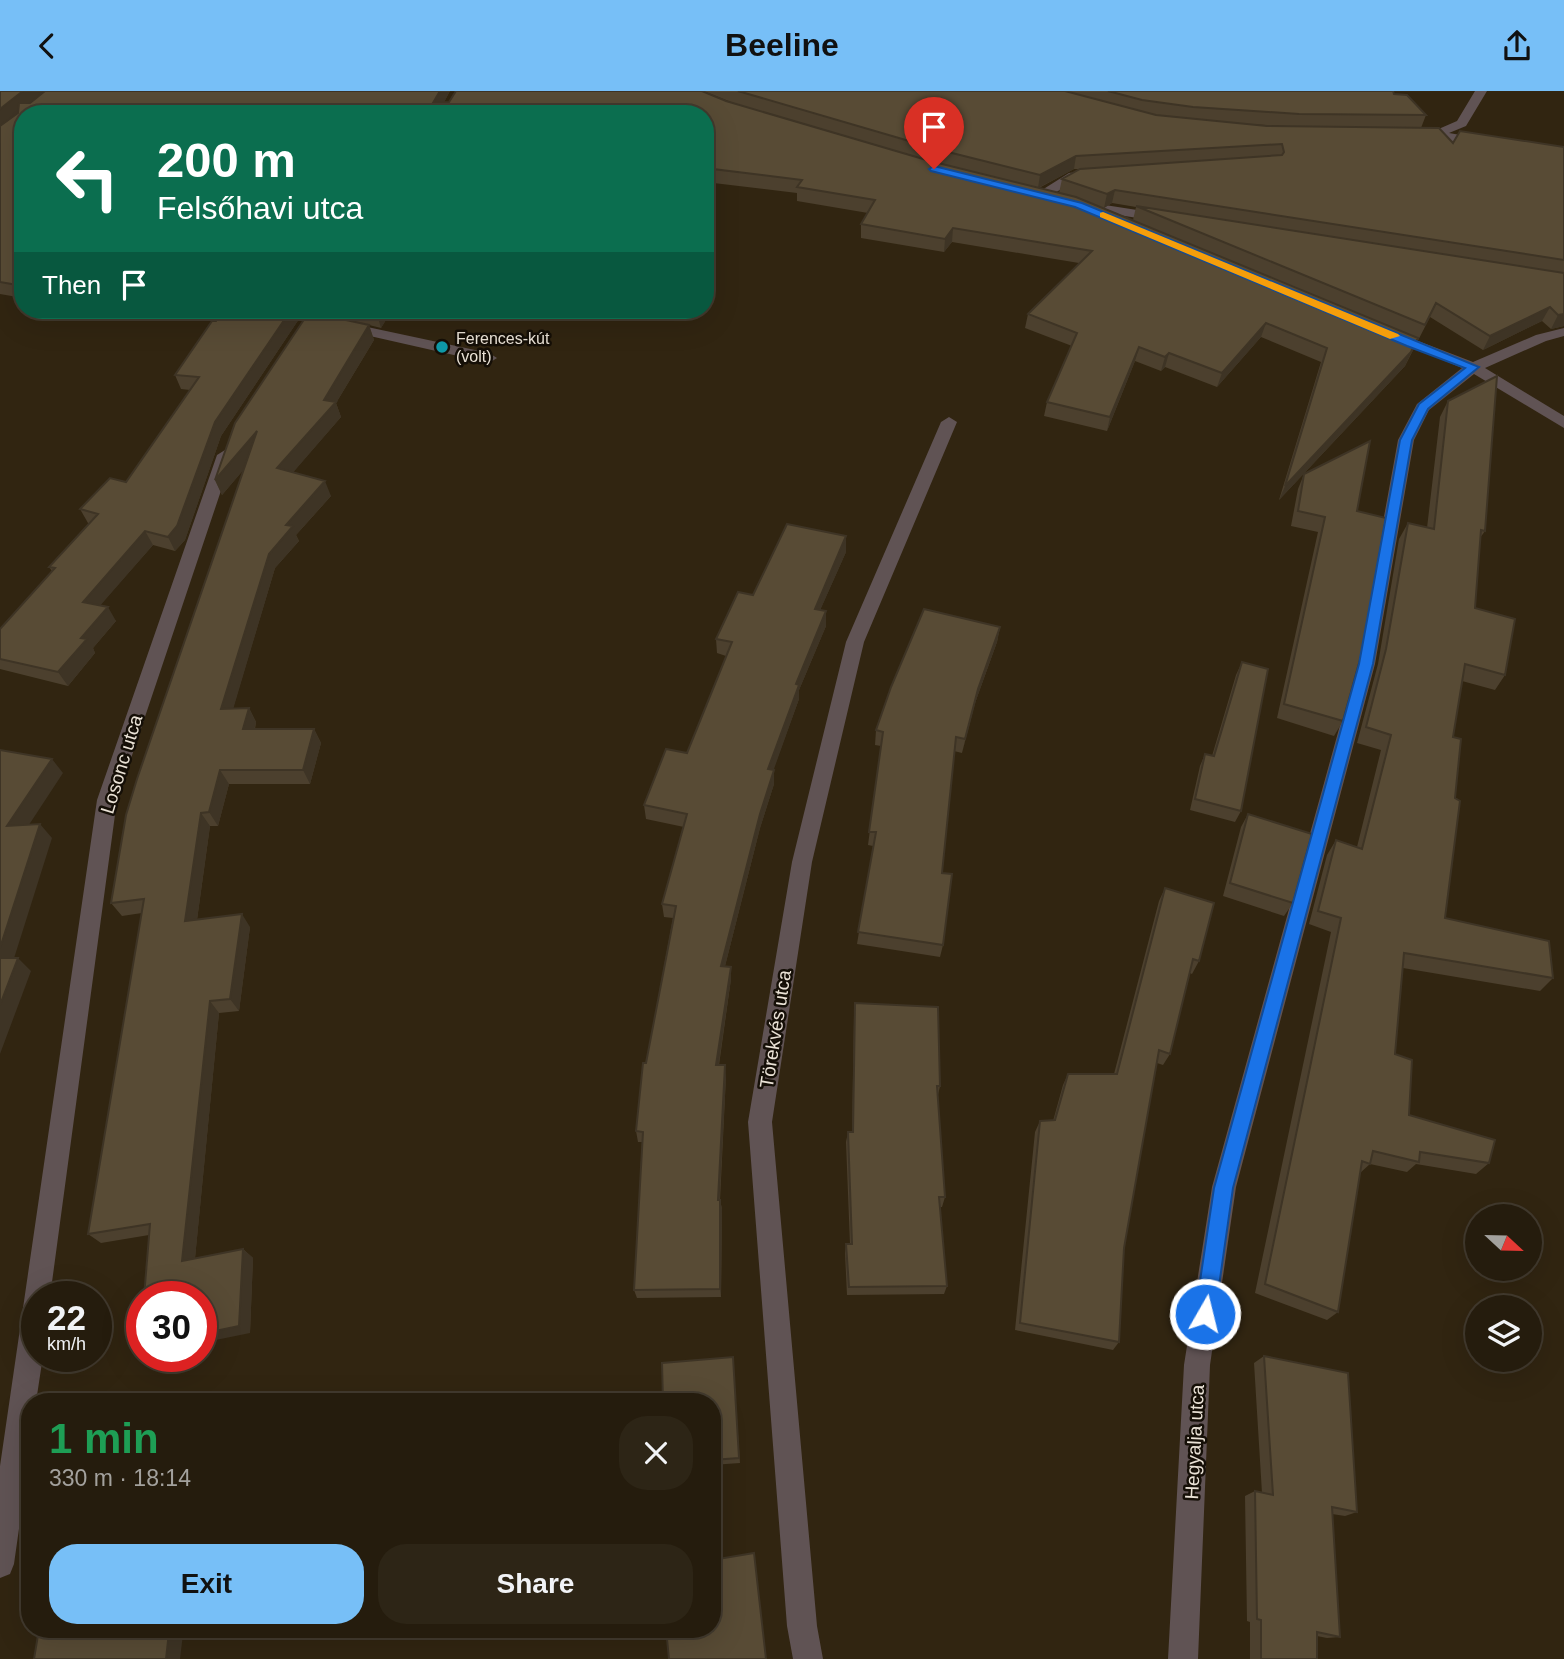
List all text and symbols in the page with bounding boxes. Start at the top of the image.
icon: back [28,27,66,65]
text: Beeline [725,27,839,63]
icon: share [1498,27,1536,65]
pin [904,97,964,169]
icon: arrive [915,108,953,146]
icon: left [42,133,133,224]
text: 200 m [157,133,296,187]
text: Felsőhavi utca [157,190,363,226]
icon: arrive [115,266,153,304]
text: Then [42,270,101,300]
place label: Ferences-kút (volt) [456,330,550,365]
marker: Ferences-kút (volt) [434,339,450,355]
street label: Losonc utca [96,712,147,816]
street label: Törekvés utca [756,968,795,1090]
north arrow [1465,1204,1542,1281]
map controls [1465,1204,1542,1372]
position arrow [1168,1277,1242,1351]
speed limit sign: 30 [126,1281,217,1372]
button: layers [1465,1295,1542,1372]
text: 22 [47,1298,86,1337]
text: km/h [47,1334,86,1354]
street label: Hegyalja utca [1181,1384,1208,1500]
text: 1 min [49,1415,159,1462]
button: close [619,1416,693,1490]
text: 330 m · 18:14 [49,1465,191,1491]
button: Exit [49,1544,364,1624]
button: Share [378,1544,693,1624]

